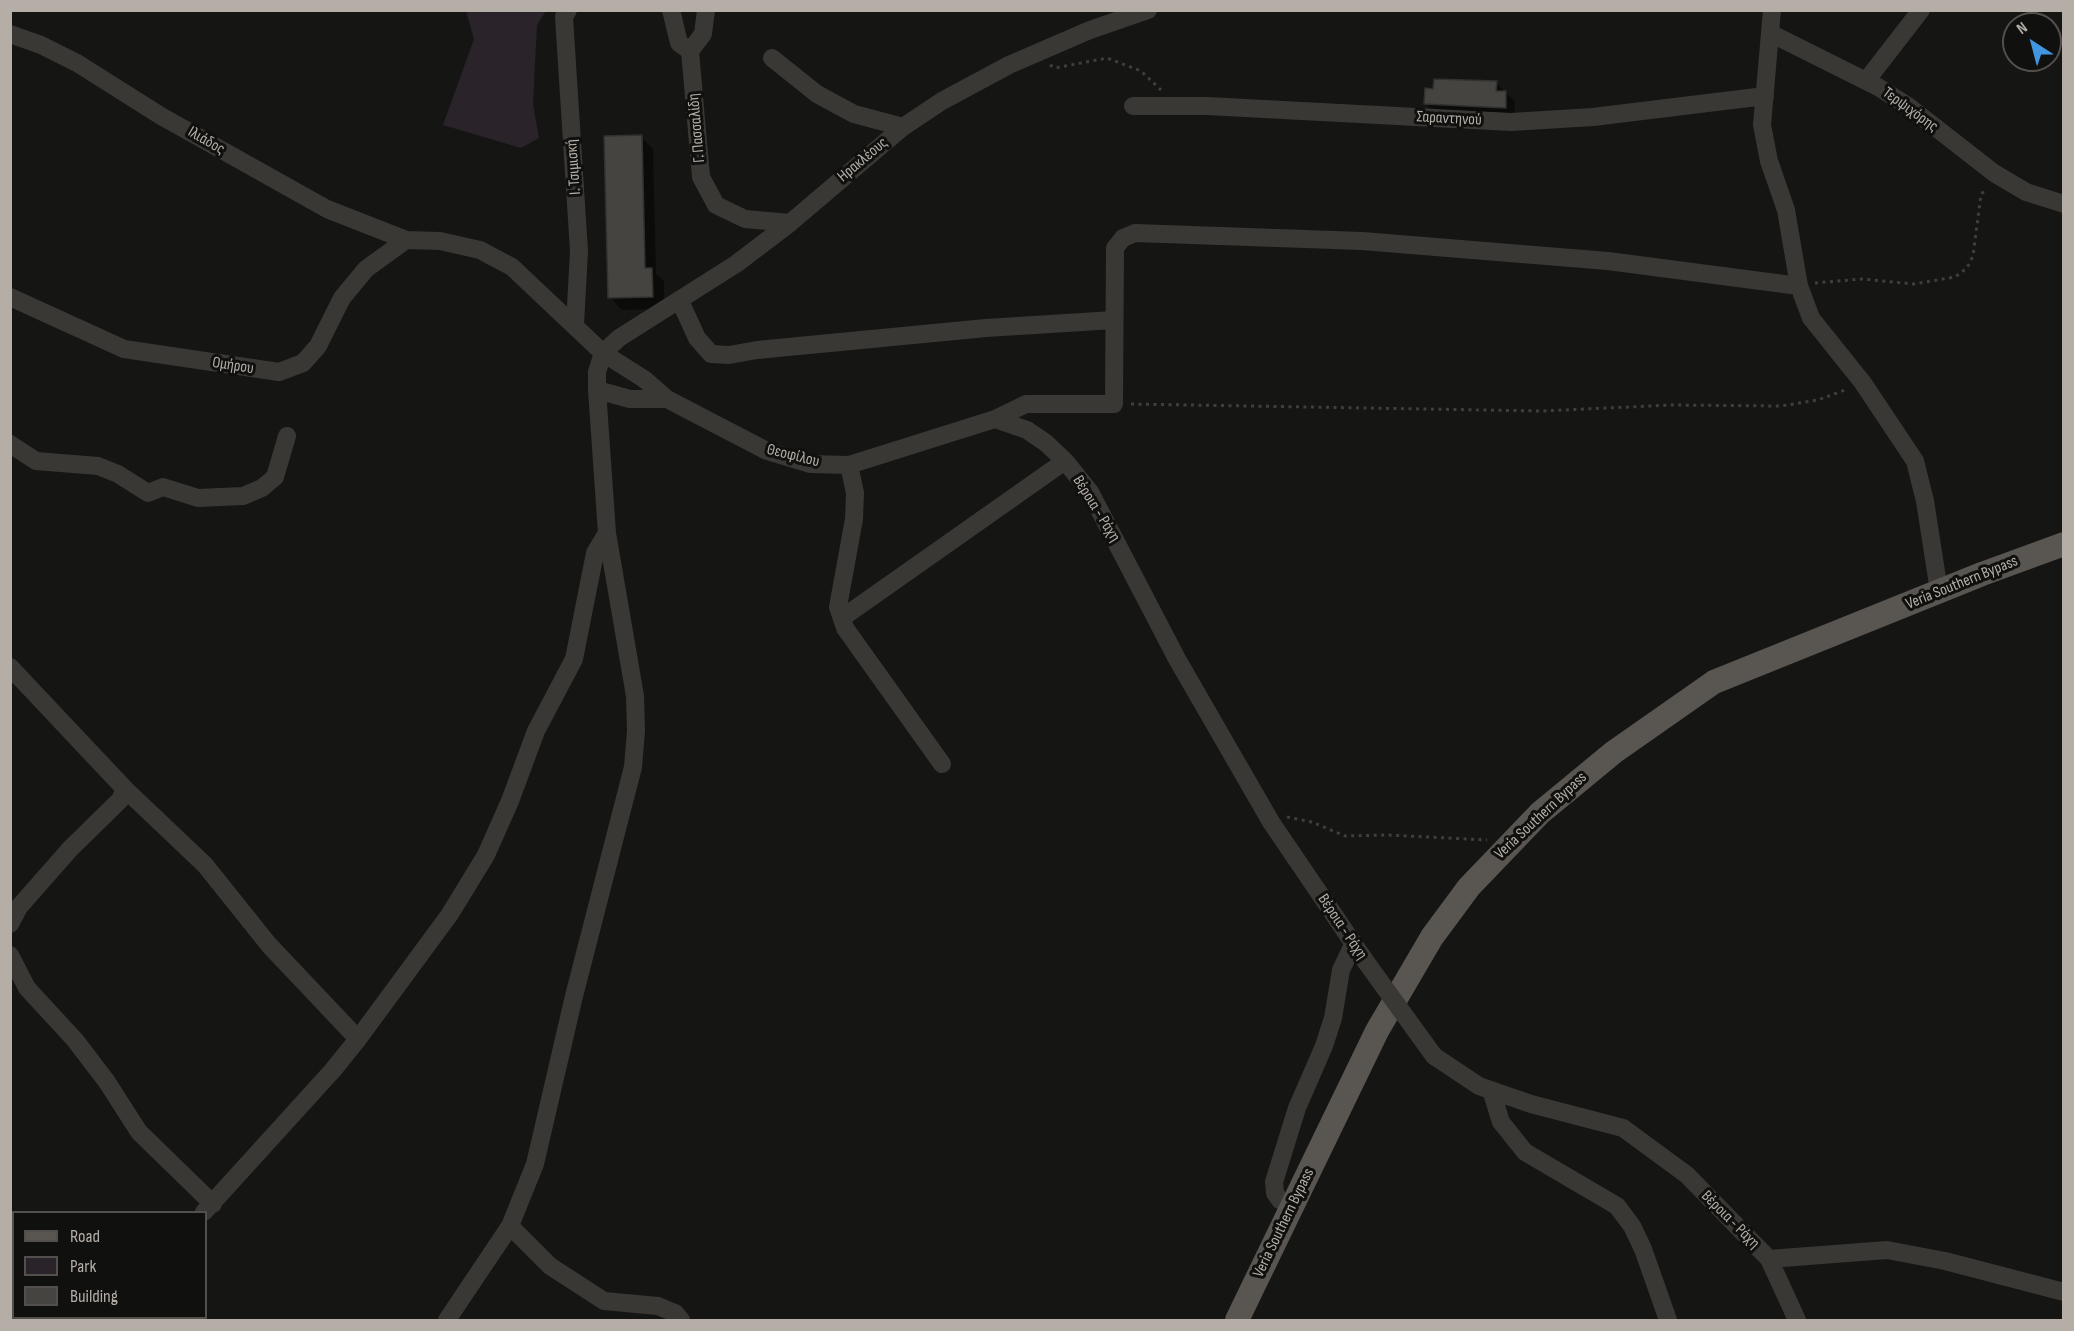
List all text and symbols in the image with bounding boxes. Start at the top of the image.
north arrow [2002,12,2062,72]
text: N [2013,18,2031,39]
street label: Τερψιχόρης [1879,83,1941,137]
street label: Γ. Πασσαλίδη [684,93,710,163]
street label: Σαραντηνού [1416,108,1482,130]
street label: Ιλιάδος [184,123,228,159]
street label: Ηρακλέους [834,133,892,187]
street label: Ι. Τσιμισκή [562,139,586,195]
street label: Ομήρου [211,353,255,379]
street label: Θεοφίλου [765,440,821,472]
street label: Βέροια - Ράχη [1068,472,1124,546]
street label: Veria Southern Bypass [1903,552,2021,614]
street label: Veria Southern Bypass [1491,768,1591,864]
street label: Βέροια - Ράχη [1313,891,1371,963]
street label: Veria Southern Bypass [1249,1165,1319,1281]
street label: Βέροια - Ράχη [1697,1187,1763,1253]
legend [12,1211,207,1319]
text: Road [70,1226,100,1247]
text: Park [70,1256,96,1277]
text: Building [70,1286,118,1307]

